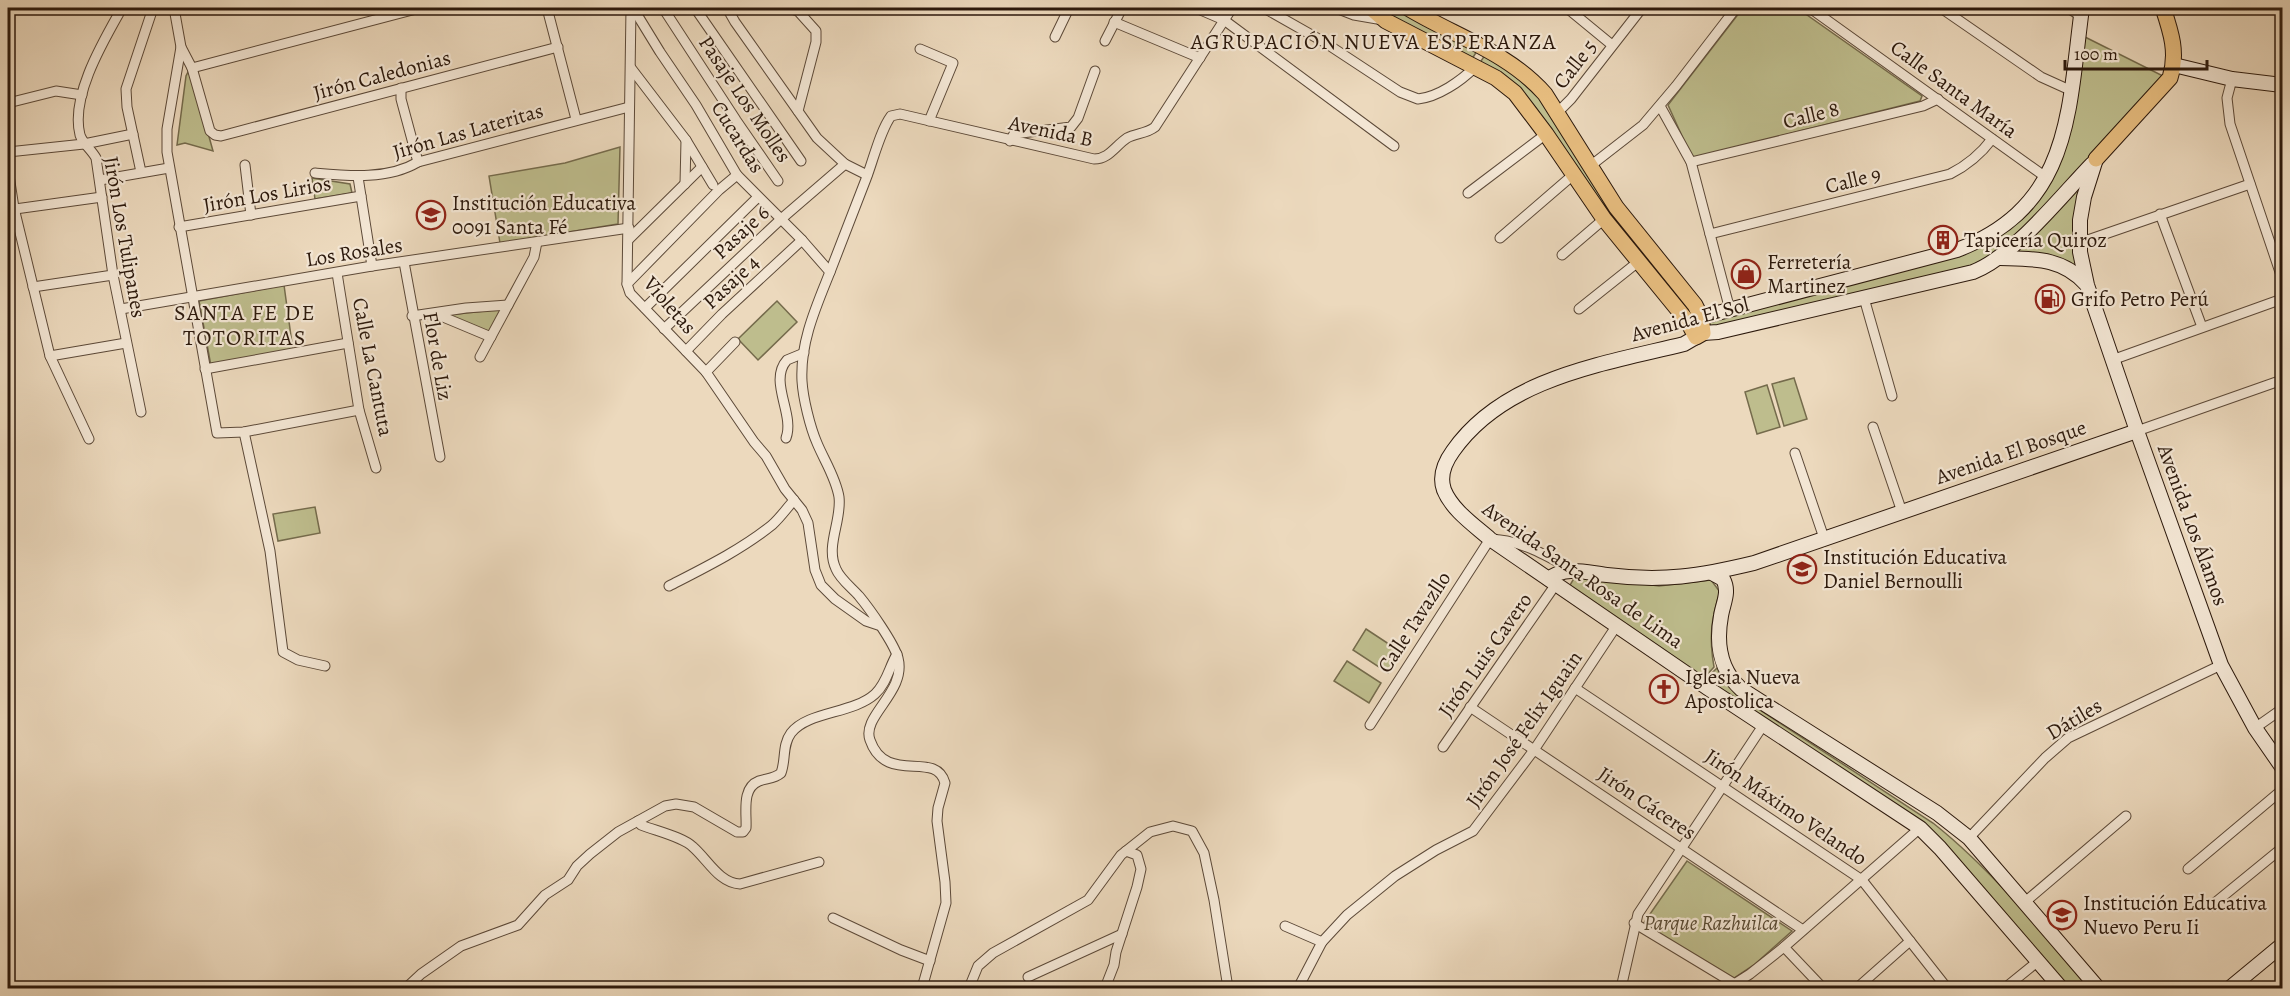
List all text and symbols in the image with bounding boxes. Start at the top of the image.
district label: AGRUPACIÓN NUEVA ESPERANZA [1190,27,1557,57]
street label: Pasaje Los Molles [692,30,798,168]
street label: Calle 5 [1547,33,1603,95]
street label: Calle Santa María [1885,33,2023,145]
scale bar [2065,33,2208,71]
text: 100 m [2074,42,2118,66]
street label: Jirón Caledonias [310,43,454,107]
street label: Calle 8 [1780,95,1842,135]
street label: Jirón Las Lateritas [390,96,546,166]
street label: Cucardas [705,96,771,178]
street label: Avenida B [1005,108,1096,154]
street label: Jirón Los Tulipanes [97,154,153,320]
street label: Calle 9 [1822,160,1884,200]
street label: Jirón Los Lirios [201,169,333,219]
place label: Institución Educativa 0091 Santa Fé [452,189,636,241]
street label: Pasaje 6 [707,198,776,265]
school or university icon: Institución Educativa 0091 Santa Fé [415,199,447,231]
building icon: Tapicería Quiroz [1927,224,1959,256]
place label: Tapicería Quiroz [1964,226,2107,254]
street label: Los Rosales [304,231,404,273]
place label: Ferretería Martinez [1767,248,1852,300]
street label: Pasaje 4 [697,249,765,315]
shop icon: Ferretería Martinez [1730,258,1762,290]
street label: Violetas [636,269,703,340]
fuel station icon: Grifo Petro Perú [2034,283,2066,315]
place label: Grifo Petro Perú [2071,285,2209,313]
street label: Avenida El Sol [1627,290,1752,348]
street label: Calle La Cantuta [346,295,400,439]
district label: SANTA FE DE TOTORITAS [174,298,316,353]
street label: Flor de Liz [416,309,460,403]
street label: Avenida El Bosque [1931,413,2090,491]
street label: Avenida Los Álamos [2150,440,2235,610]
street label: Avenida Santa Rosa de Lima [1476,494,1689,655]
place label: Institución Educativa Daniel Bernoulli [1823,543,2007,595]
school or university icon: Institución Educativa Daniel Bernoulli [1786,553,1818,585]
street label: Calle Tavazllo [1371,566,1457,678]
street label: Jirón Luis Cavero [1432,587,1538,723]
street label: Jirón José Felix Iguain [1459,645,1589,813]
place label: Iglesia Nueva Apostolica [1684,663,1800,715]
church icon: Iglesia Nueva Apostolica [1648,673,1680,705]
street label: Dátiles [2041,691,2107,747]
street label: Jirón Máximo Velando [1699,742,1873,872]
street label: Jirón Cáceres [1592,760,1702,846]
place label: Institución Educativa Nuevo Peru Ii [2083,889,2267,941]
school or university icon: Institución Educativa Nuevo Peru Ii [2046,899,2078,931]
park label: Parque Razhuilca [1643,909,1779,937]

